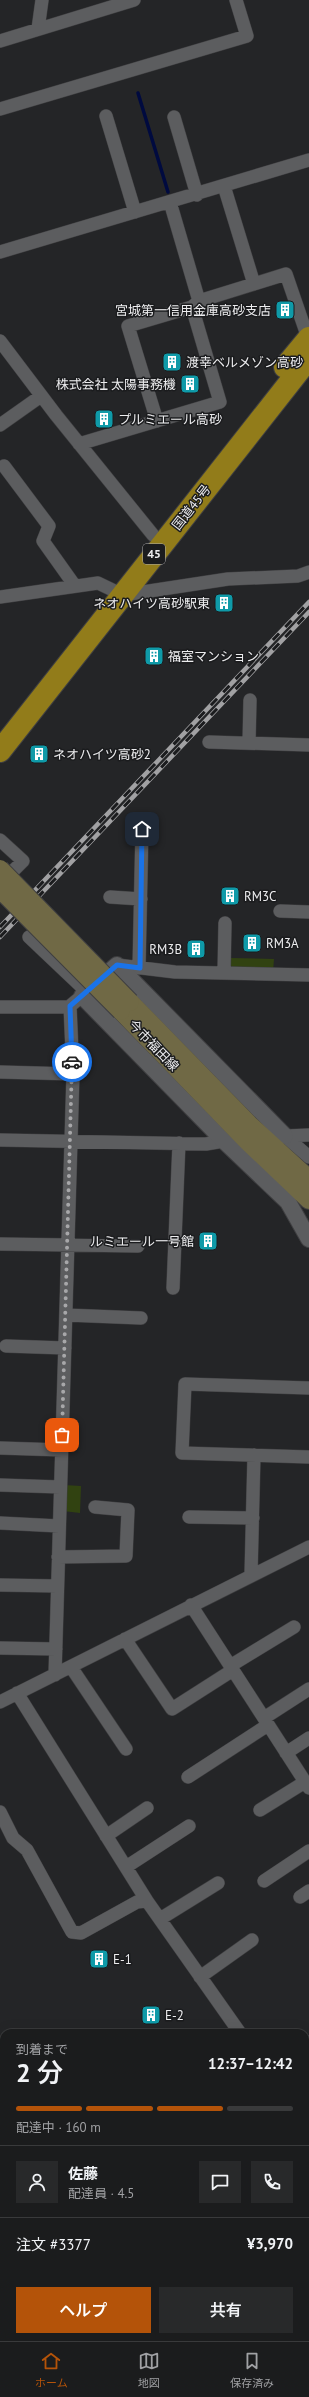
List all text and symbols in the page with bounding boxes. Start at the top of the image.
building icon: 宮城第一信用金庫高砂支店 [274,299,296,321]
place label: 宮城第一信用金庫高砂支店 [115,302,271,319]
building icon: 渡幸ベルメゾン高砂 [161,351,183,373]
place label: 渡幸ベルメゾン高砂 [186,354,303,371]
building icon: 株式会社 太陽事務機 [179,373,201,395]
place label: 株式会社 太陽事務機 [56,376,176,393]
building icon: プルミエール高砂 [93,408,115,430]
place label: プルミエール高砂 [118,411,222,428]
street label: 国道45号 [168,481,214,533]
road number: 45 [143,544,165,564]
building icon: ネオハイツ高砂駅東 [213,592,235,614]
place label: ネオハイツ高砂駅東 [93,595,210,612]
building icon: 福室マンション [143,645,165,667]
place label: 福室マンション [168,648,259,665]
building icon: ネオハイツ高砂2 [28,743,50,765]
place label: ネオハイツ高砂2 [53,746,151,763]
pin [125,812,159,846]
icon: home [131,818,153,840]
building icon: RM3C [219,885,241,907]
place label: RM3C [244,888,277,905]
building icon: RM3A [241,932,263,954]
place label: RM3A [266,935,299,952]
building icon: RM3B [185,938,207,960]
place label: RM3B [149,941,182,958]
street label: 今市福田線 [125,1016,182,1075]
courier [52,1042,92,1082]
icon: car [61,1051,83,1073]
building icon: ルミエール一号館 [197,1230,219,1252]
place label: ルミエール一号館 [90,1233,194,1250]
pin [45,1418,79,1452]
icon: bag [51,1424,73,1446]
building icon: E-1 [88,1948,110,1970]
place label: E-1 [113,1951,132,1968]
building icon: E-2 [140,2004,162,2026]
place label: E-2 [165,2007,184,2024]
text: 到着まで [16,2041,68,2058]
text: 12:37–12:42 [208,2054,293,2073]
text: 2 分 [16,2056,63,2089]
text: 配達中 · 160 m [16,2119,101,2136]
button: person [16,2161,58,2203]
button: chat [199,2161,241,2203]
button: phone [251,2161,293,2203]
text: 佐藤 [68,2164,98,2183]
text: 配達員 · 4.5 [68,2185,134,2202]
text: ¥3,970 [247,2234,293,2253]
text: 注文 #3377 [16,2235,91,2254]
button: ヘルプ [16,2287,151,2333]
button: 共有 [159,2287,293,2333]
tab: ホーム [35,2350,68,2390]
tab: 地図 [138,2350,160,2390]
tab: 保存済み [230,2350,274,2390]

